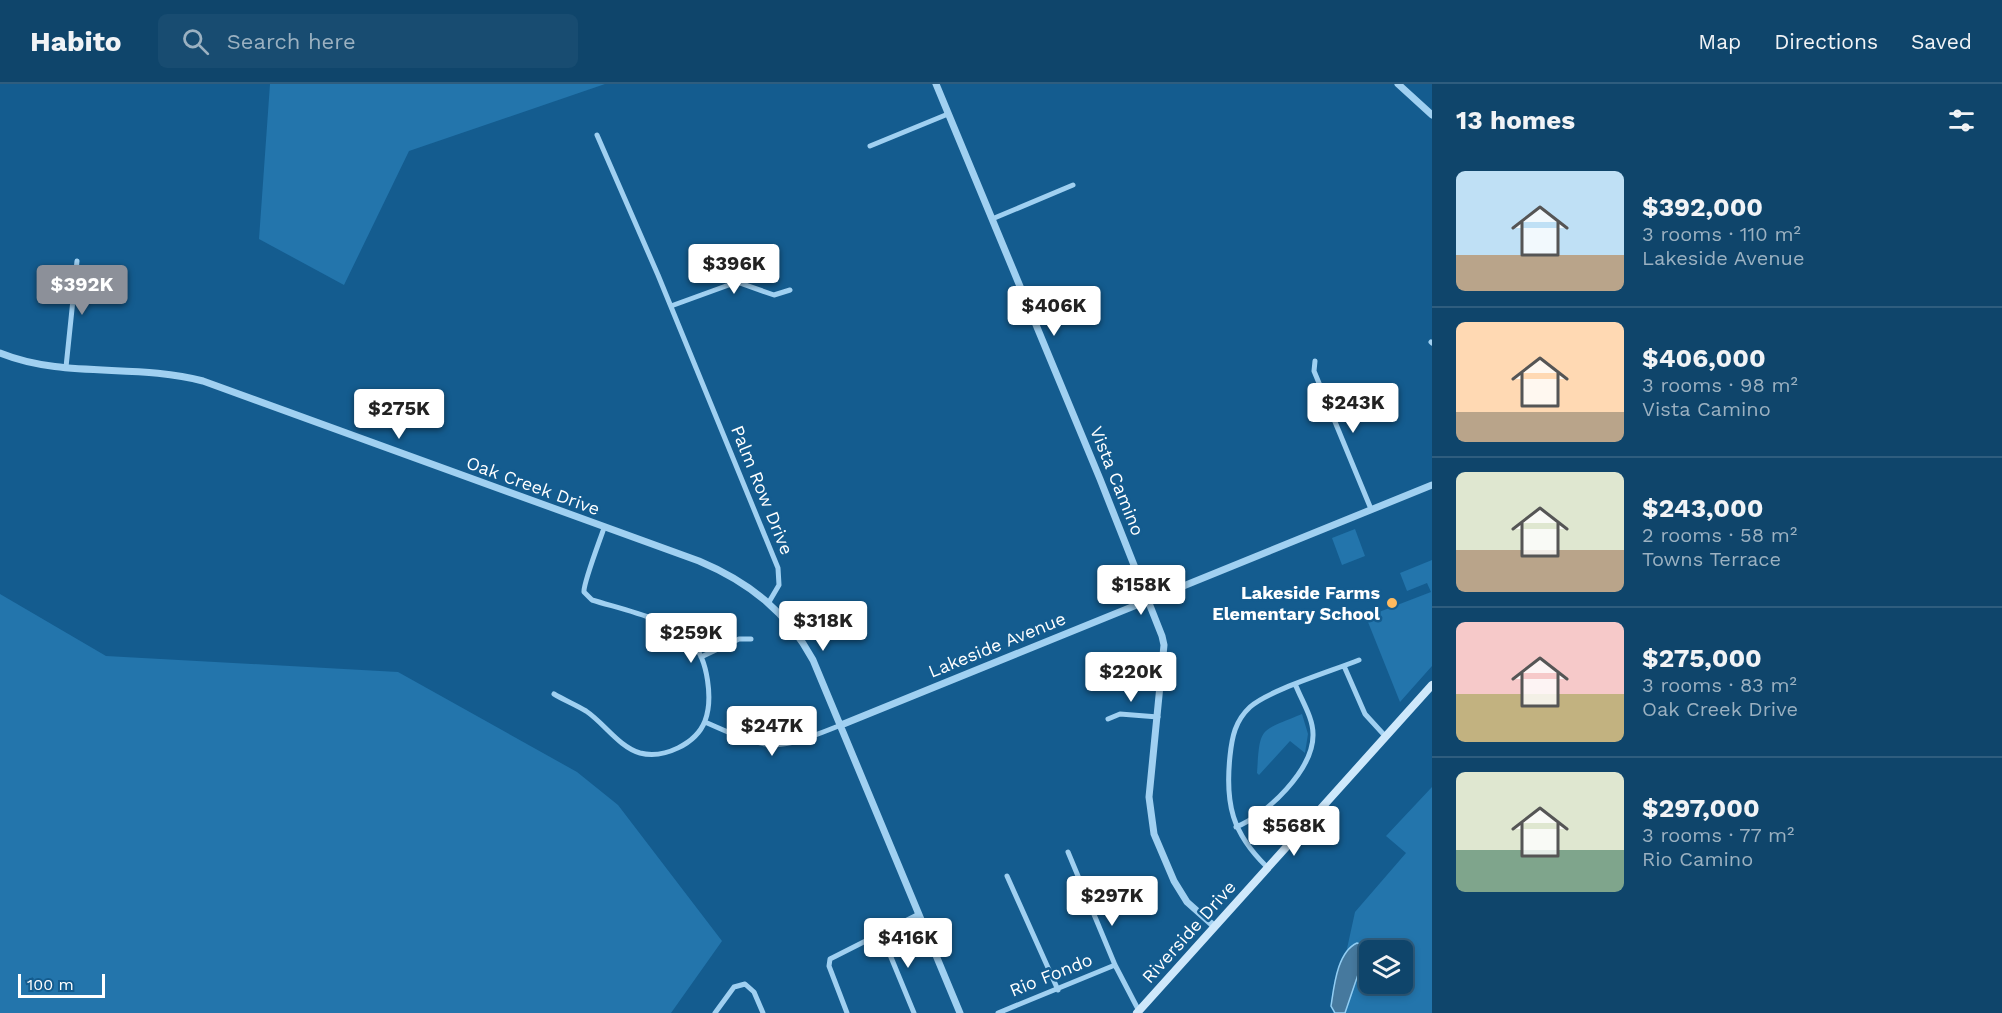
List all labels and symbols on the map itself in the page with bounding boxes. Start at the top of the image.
pin: $396K [692,244,776,295]
pin: $392K [40,265,124,316]
pin: $406K [1012,286,1096,337]
pin: $243K [1311,383,1395,434]
pin: $275K [357,389,441,440]
street label: Palm Row Drive [727,422,798,558]
street label: Vista Camino [1086,423,1149,538]
street label: Oak Creek Drive [464,452,603,519]
pin: $158K [1099,565,1183,616]
place label: Lakeside Farms Elementary School [1212,582,1380,624]
marker: Lakeside Farms Elementary School [1385,596,1399,610]
pin: $318K [781,601,865,652]
street label: Lakeside Avenue [925,607,1069,682]
pin: $259K [649,613,733,664]
pin: $220K [1089,652,1173,703]
pin: $247K [730,706,814,757]
pin: $568K [1252,806,1336,857]
pin: $297K [1070,876,1154,927]
street label: Riverside Drive [1137,876,1240,987]
pin: $416K [866,918,950,969]
street label: Rio Fondo [1006,948,1095,1001]
scale bar [18,971,105,998]

